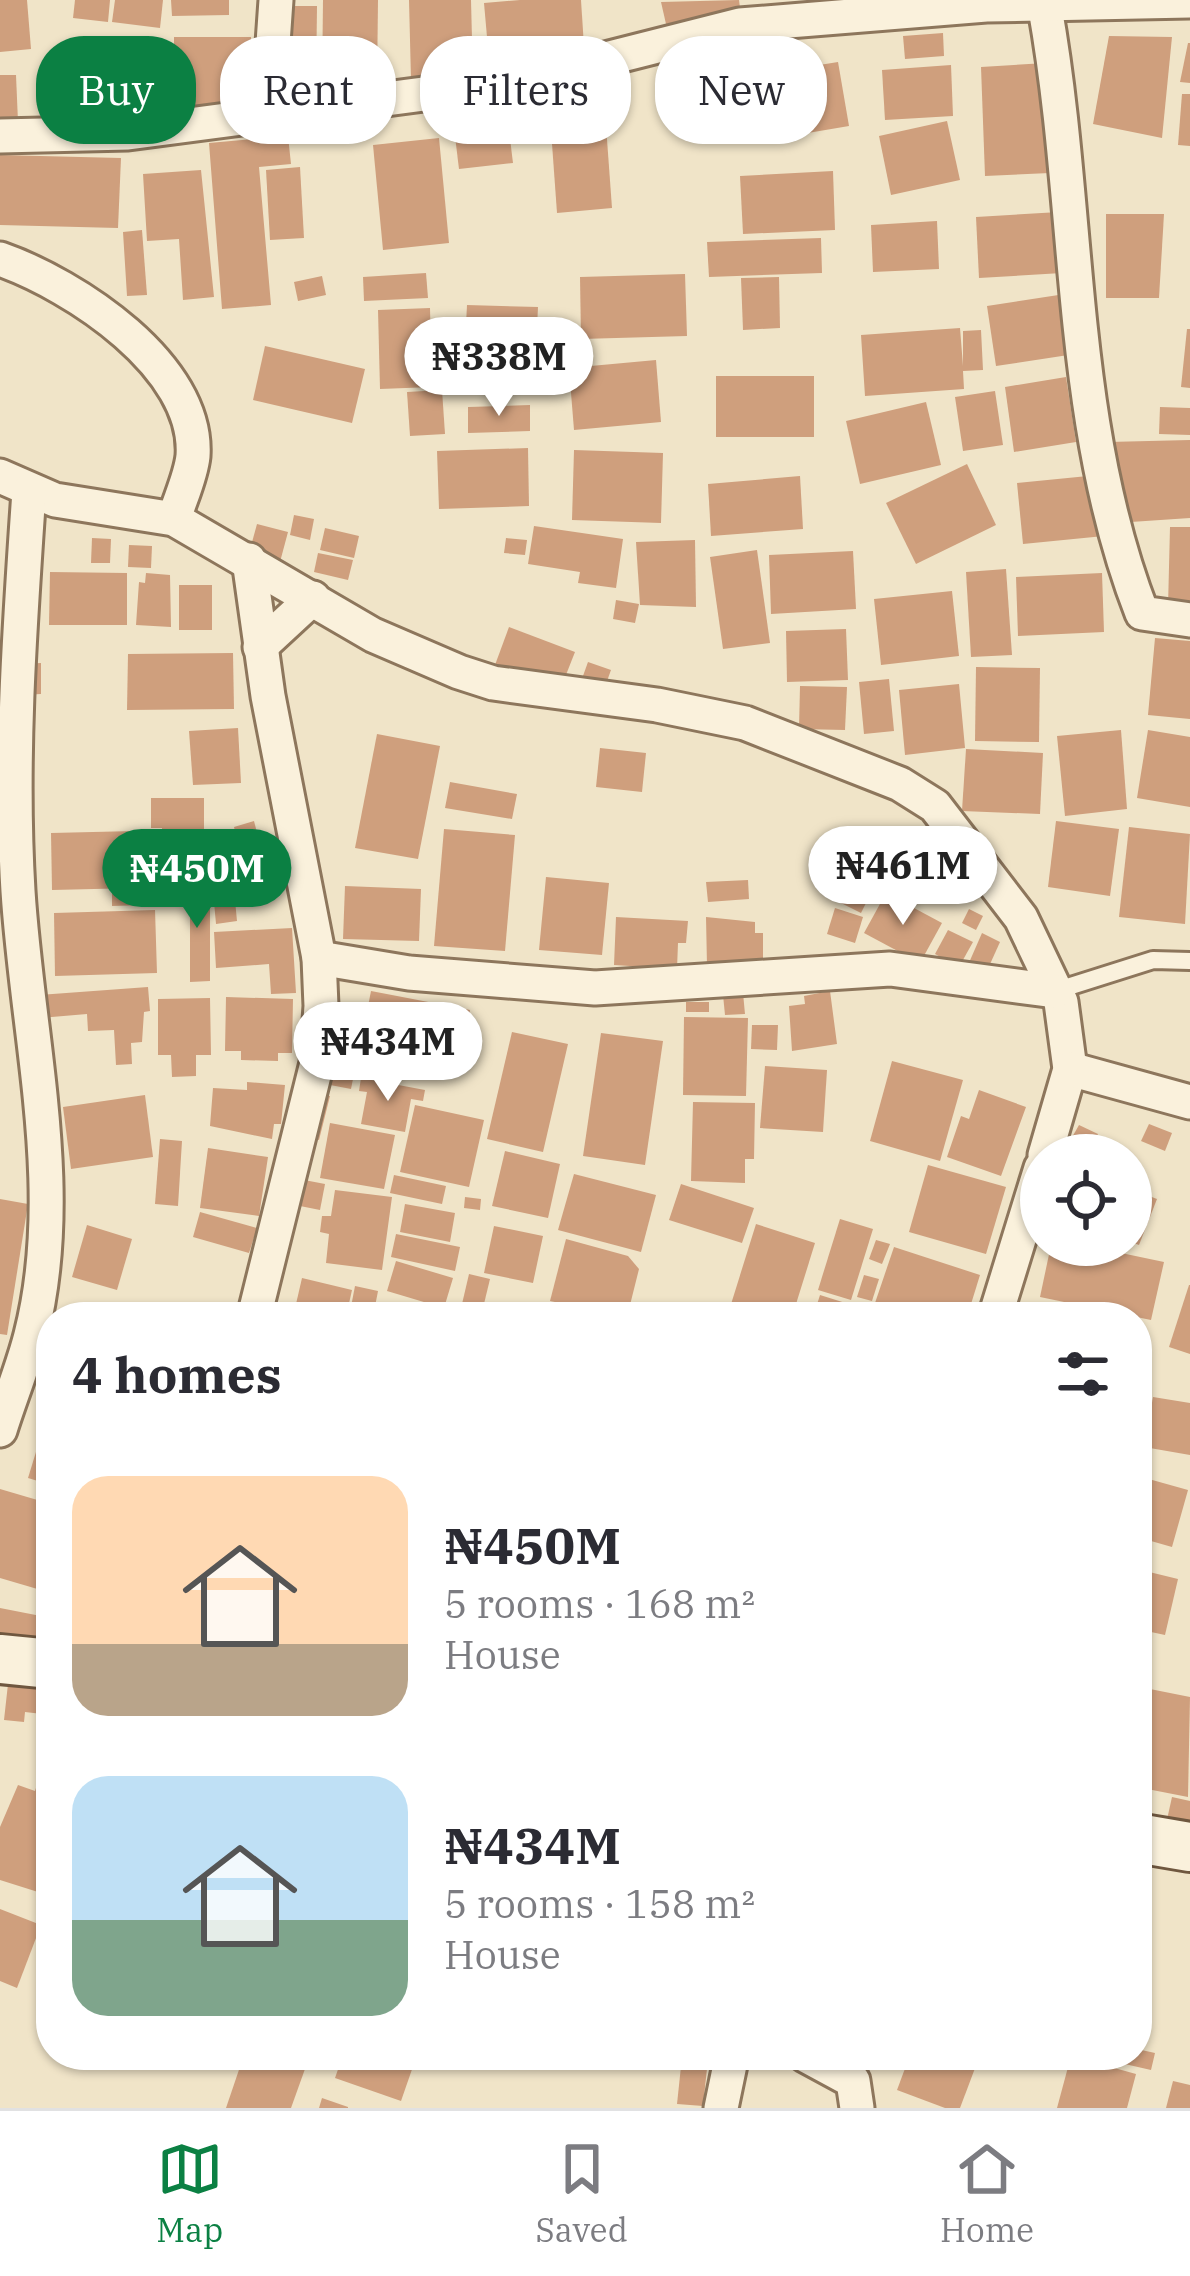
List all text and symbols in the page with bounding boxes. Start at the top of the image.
chip: Buy [36,36,196,144]
chip: Rent [220,36,396,144]
chip: Filters [420,36,631,144]
chip: New [655,36,827,144]
pin: ₦338M [415,317,583,419]
text: ₦338M [431,330,567,381]
pin: ₦461M [819,826,987,928]
pin: ₦450M [113,829,281,931]
text: ₦461M [835,839,971,890]
text: ₦450M [129,842,265,893]
pin: ₦434M [304,1002,472,1104]
text: ₦434M [320,1015,456,1066]
map controls [1020,1134,1152,1266]
button: locate [1020,1134,1152,1266]
text: 4 homes [72,1341,282,1407]
icon: filters [1050,1341,1116,1407]
text: ₦450M [444,1512,621,1578]
icon: home [168,1524,312,1668]
text: 5 rooms · 168 m² [444,1578,755,1629]
text: House [444,1629,561,1680]
text: ₦434M [444,1812,621,1878]
icon: home [168,1824,312,1968]
text: 5 rooms · 158 m² [444,1878,755,1929]
text: House [444,1929,561,1980]
tab: Map [156,2136,223,2251]
tab: Saved [535,2136,628,2251]
tab: Home [940,2136,1034,2251]

